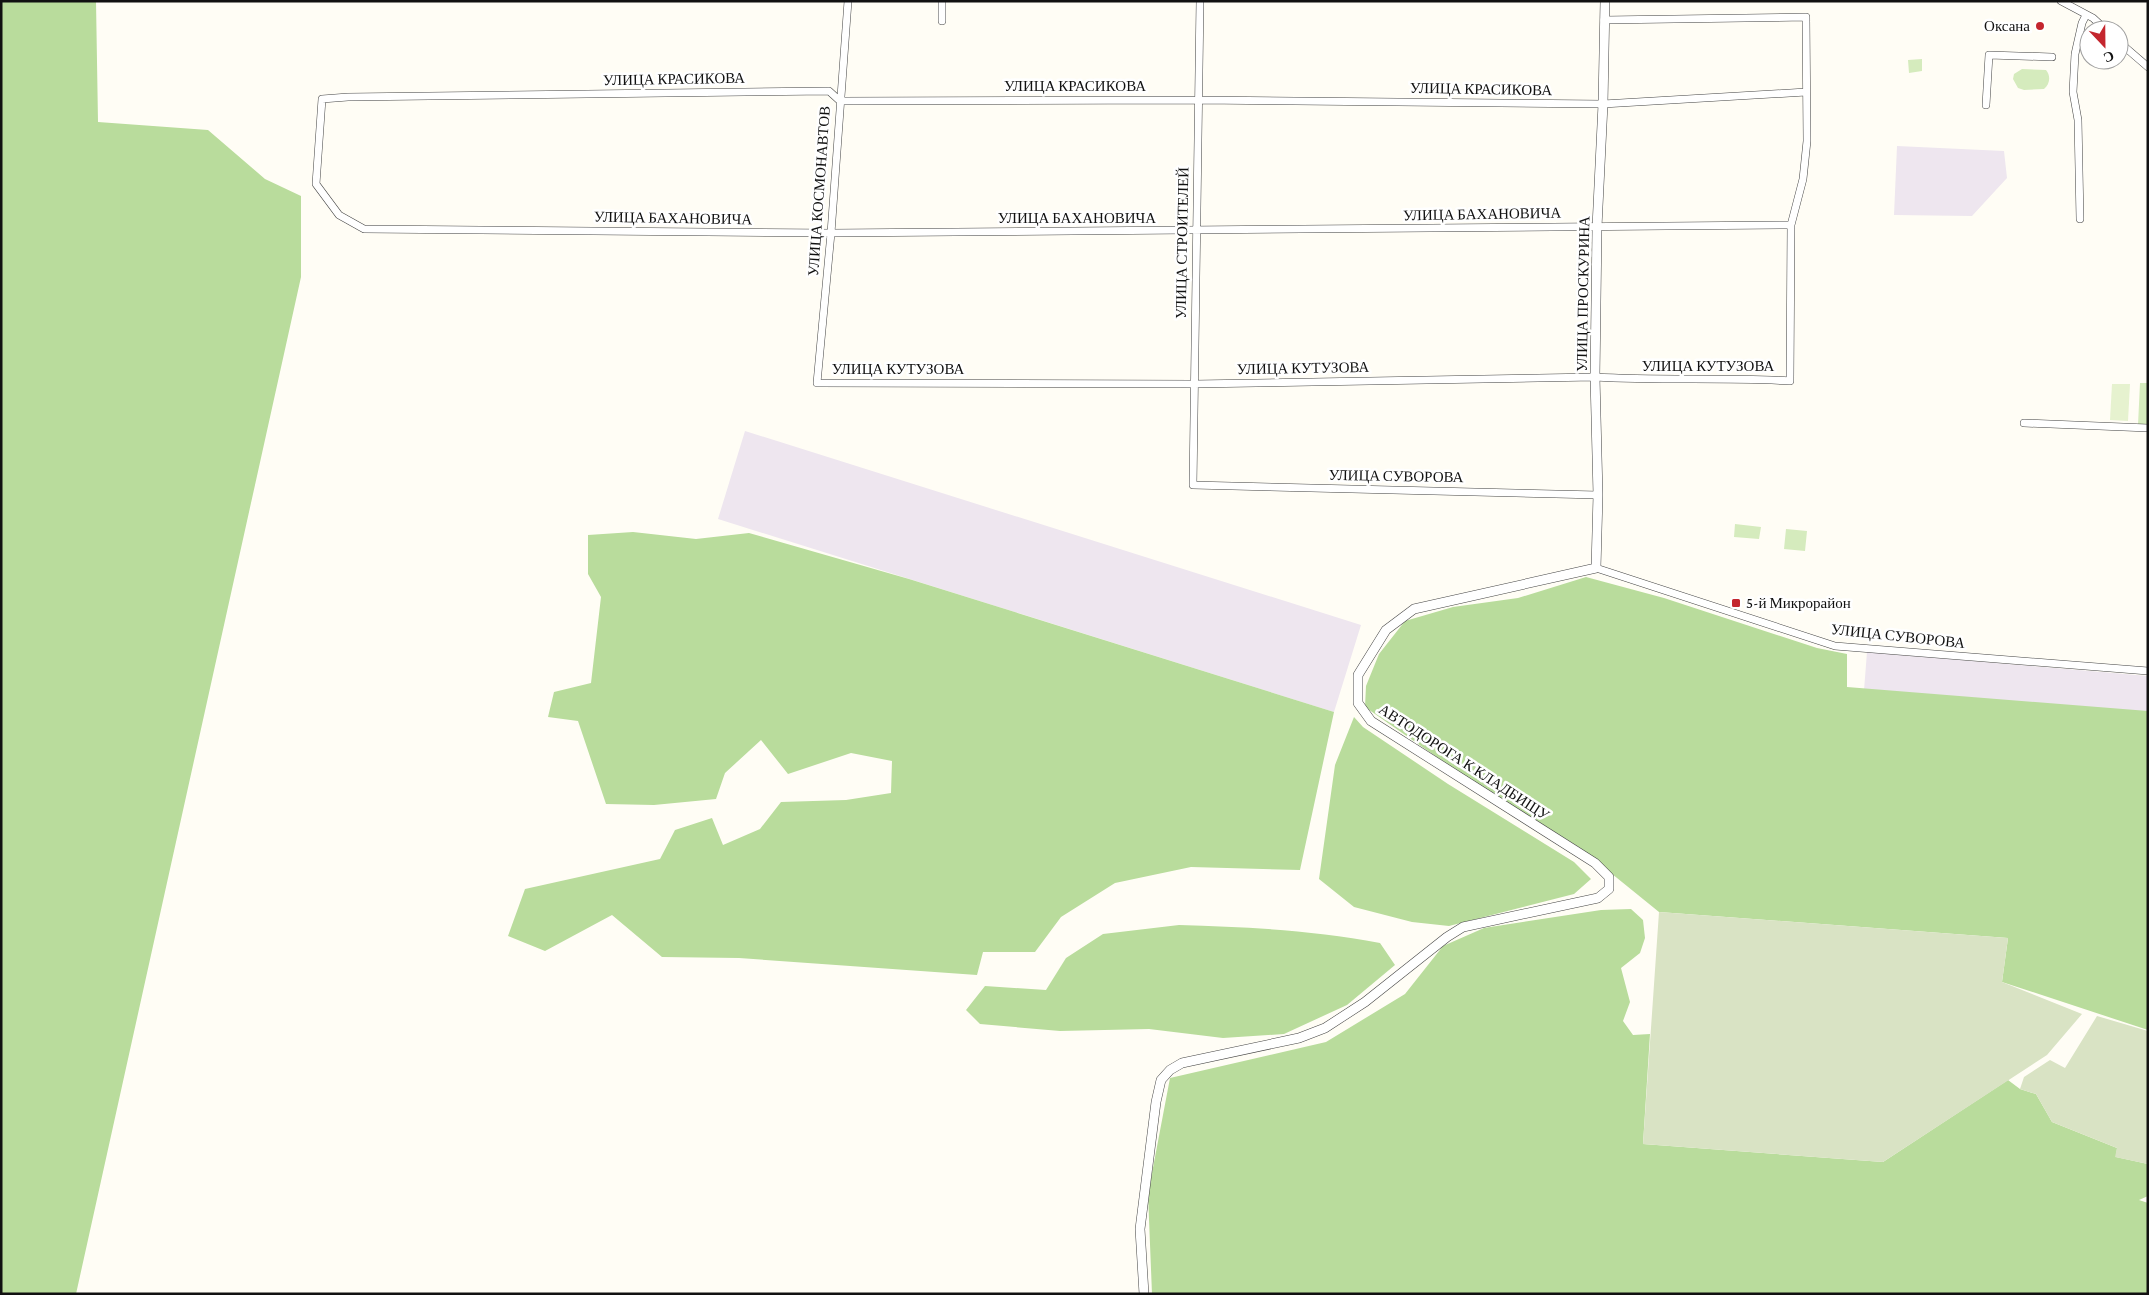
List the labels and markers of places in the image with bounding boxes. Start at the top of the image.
place label: Оксана [1984,18,2030,34]
marker: Оксана [2034,20,2046,32]
place label: 5-й Микрорайон [1746,595,1851,611]
marker: 5-й Микрорайон [1730,597,1742,609]

